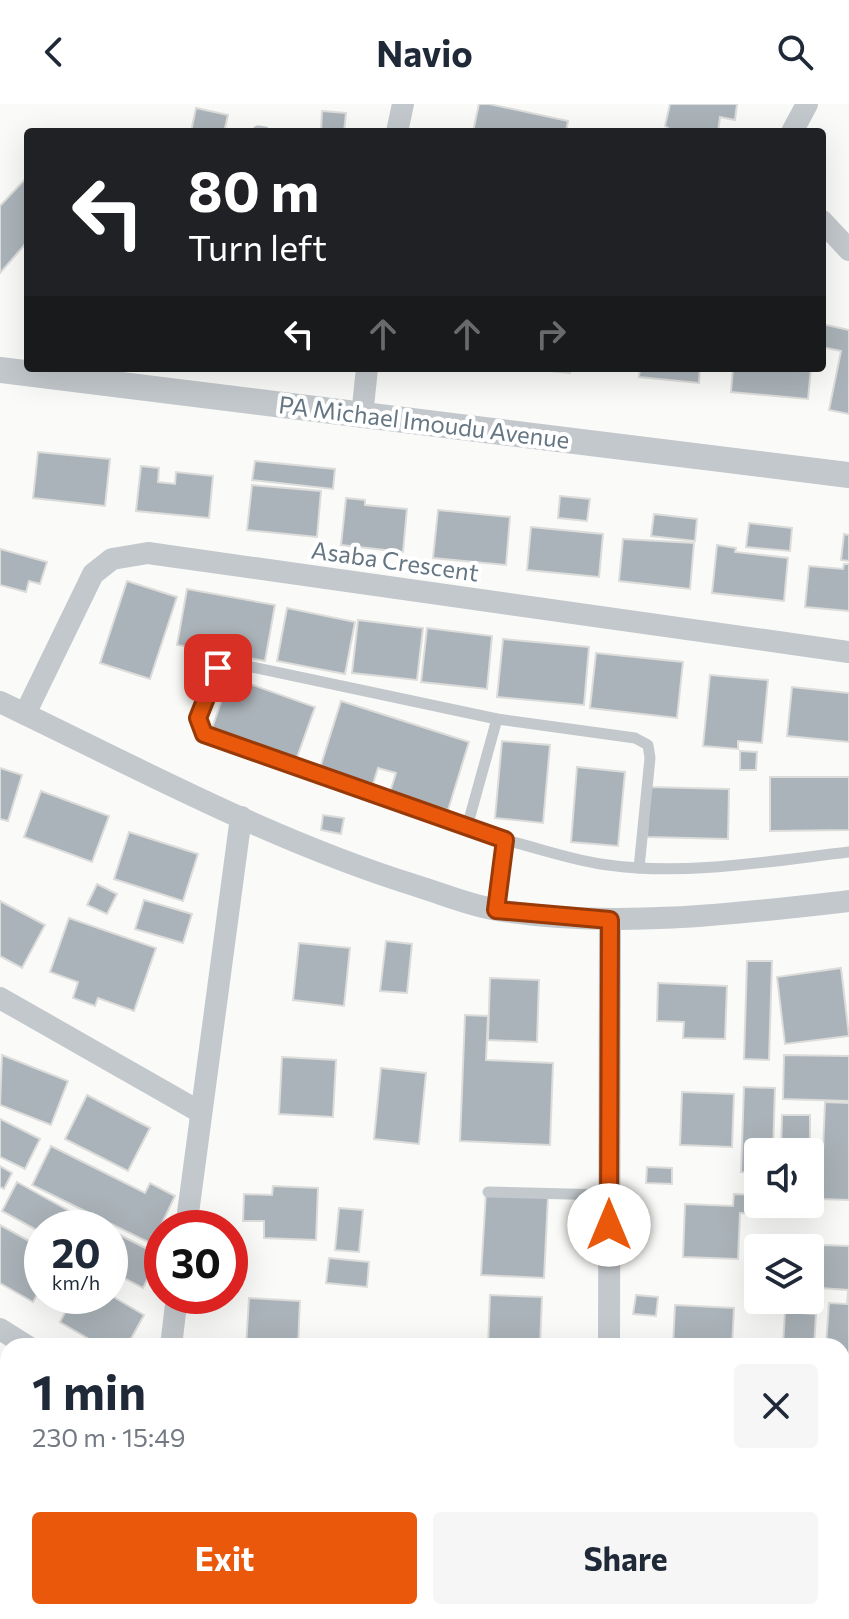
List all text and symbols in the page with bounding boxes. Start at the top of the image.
icon: back [32,30,76,74]
text: Navio [376,30,473,74]
icon: search [773,30,817,74]
text: 80 m [188,155,319,224]
icon: left [56,160,160,264]
text: Turn left [188,224,327,268]
icon: left [277,312,321,356]
icon: ahead [361,312,405,356]
icon: ahead [445,312,489,356]
icon: right [529,312,573,356]
street label: PA Michael Imoudu Avenue [277,389,571,454]
street label: Asaba Crescent [310,534,481,587]
pin [184,634,252,702]
icon: arrive [196,646,240,690]
map controls [744,1138,824,1314]
button: sound [744,1138,824,1218]
position arrow [567,1183,651,1267]
speed limit sign: 30 [144,1210,248,1314]
text: 20 [51,1227,101,1276]
button: layers [744,1234,824,1314]
text: km/h [52,1270,100,1294]
text: 1 min [32,1361,146,1420]
button: close [734,1364,818,1448]
text: 230 m · 15:49 [32,1421,186,1452]
button: Exit [32,1512,417,1604]
button: Share [433,1512,818,1604]

